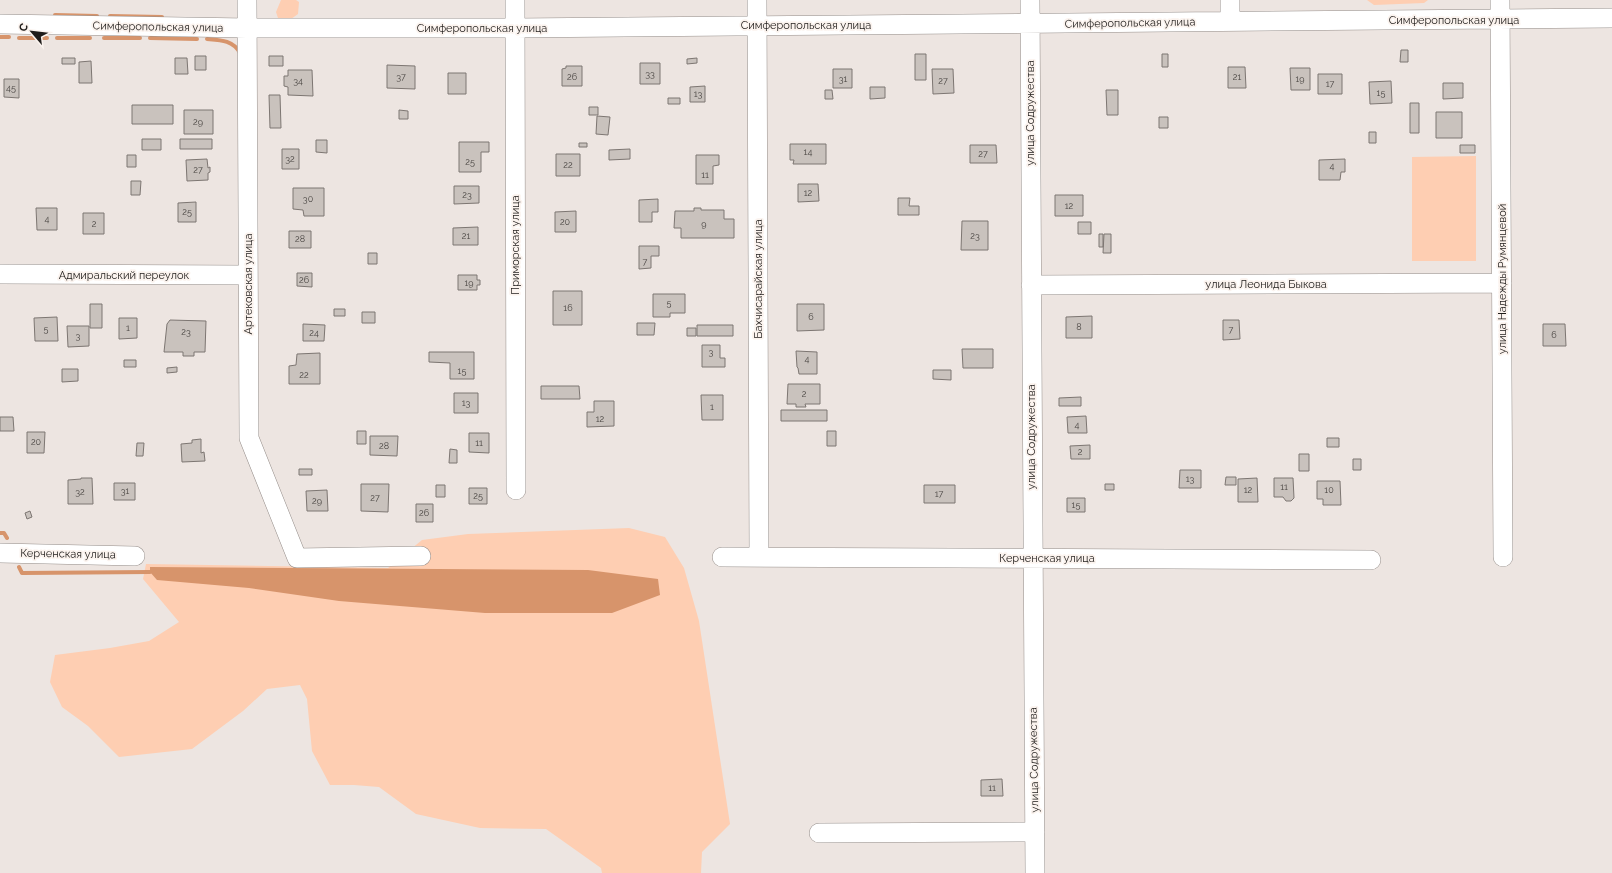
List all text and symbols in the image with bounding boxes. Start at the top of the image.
north arrow [12,12,52,52]
street label: Симферопольская улица [1389,14,1519,27]
street label: Симферопольская улица [1065,15,1195,31]
street label: Симферопольская улица [93,19,223,35]
street label: Симферопольская улица [741,19,871,32]
text: С [16,21,31,34]
street label: Симферопольская улица [417,22,547,35]
street label: улица Содружества [1024,60,1037,166]
house number: 33 [645,69,655,79]
house number: 37 [396,72,406,82]
house number: 26 [567,72,578,82]
house number: 21 [1233,72,1241,82]
house number: 31 [839,74,847,84]
house number: 19 [1295,74,1305,84]
house number: 34 [293,76,303,86]
house number: 27 [938,76,948,86]
house number: 17 [1326,79,1334,89]
house number: 45 [6,83,16,93]
house number: 15 [1377,88,1385,98]
house number: 13 [694,89,703,99]
house number: 29 [193,117,203,127]
house number: 14 [804,147,812,157]
house number: 27 [978,149,988,159]
house number: 32 [285,154,295,164]
house number: 25 [465,157,475,167]
house number: 22 [563,160,573,170]
house number: 4 [1330,161,1335,171]
house number: 27 [193,165,203,175]
house number: 11 [701,170,709,180]
house number: 12 [804,188,813,198]
house number: 23 [462,190,472,200]
house number: 30 [303,194,314,204]
street label: Приморская улица [509,195,522,295]
house number: 12 [1065,201,1074,211]
street label: улица Надежды Румянцевой [1496,204,1509,354]
house number: 25 [182,207,192,217]
house number: 4 [45,214,50,224]
house number: 20 [560,217,571,227]
house number: 2 [92,219,97,229]
house number: 9 [701,219,707,229]
street label: Бахчисарайская улица [752,219,765,339]
house number: 21 [462,231,470,241]
house number: 23 [970,231,980,241]
street label: Артековская улица [242,234,255,334]
house number: 28 [295,234,305,244]
house number: 7 [643,257,648,267]
street label: Адмиральский переулок [59,269,189,282]
house number: 26 [299,275,310,285]
house number: 19 [464,278,474,288]
street label: улица Леонида Быкова [1205,278,1327,291]
house number: 5 [667,298,672,308]
house number: 16 [563,303,573,313]
house number: 6 [808,312,814,322]
house number: 8 [1076,322,1082,332]
house number: 1 [126,323,130,333]
house number: 5 [44,324,49,334]
house number: 7 [1229,325,1234,335]
house number: 23 [181,327,191,337]
house number: 24 [309,328,319,338]
house number: 6 [1551,330,1557,340]
house number: 3 [76,331,81,341]
house number: 3 [709,347,714,357]
house number: 4 [805,354,810,364]
house number: 15 [458,366,466,376]
house number: 22 [299,370,309,380]
street label: улица Содружества [1025,384,1038,490]
house number: 2 [802,389,807,399]
house number: 13 [462,398,471,408]
house number: 1 [710,402,714,412]
house number: 12 [596,414,605,424]
house number: 4 [1075,420,1080,430]
house number: 20 [31,437,42,447]
house number: 11 [475,438,483,448]
house number: 28 [379,441,389,451]
house number: 2 [1078,447,1083,457]
house number: 13 [1186,474,1195,484]
house number: 11 [1280,482,1288,492]
house number: 12 [1244,485,1253,495]
house number: 10 [1324,485,1334,495]
house number: 31 [121,486,129,496]
house number: 32 [75,487,85,497]
house number: 17 [935,489,943,499]
house number: 25 [473,491,483,501]
house number: 27 [370,493,380,503]
house number: 29 [312,496,322,506]
house number: 15 [1072,500,1080,510]
house number: 26 [419,508,430,518]
street label: Керченская улица [20,547,116,561]
street label: Керченская улица [999,552,1095,565]
street label: улица Содружества [1027,707,1041,813]
house number: 11 [988,783,996,793]

